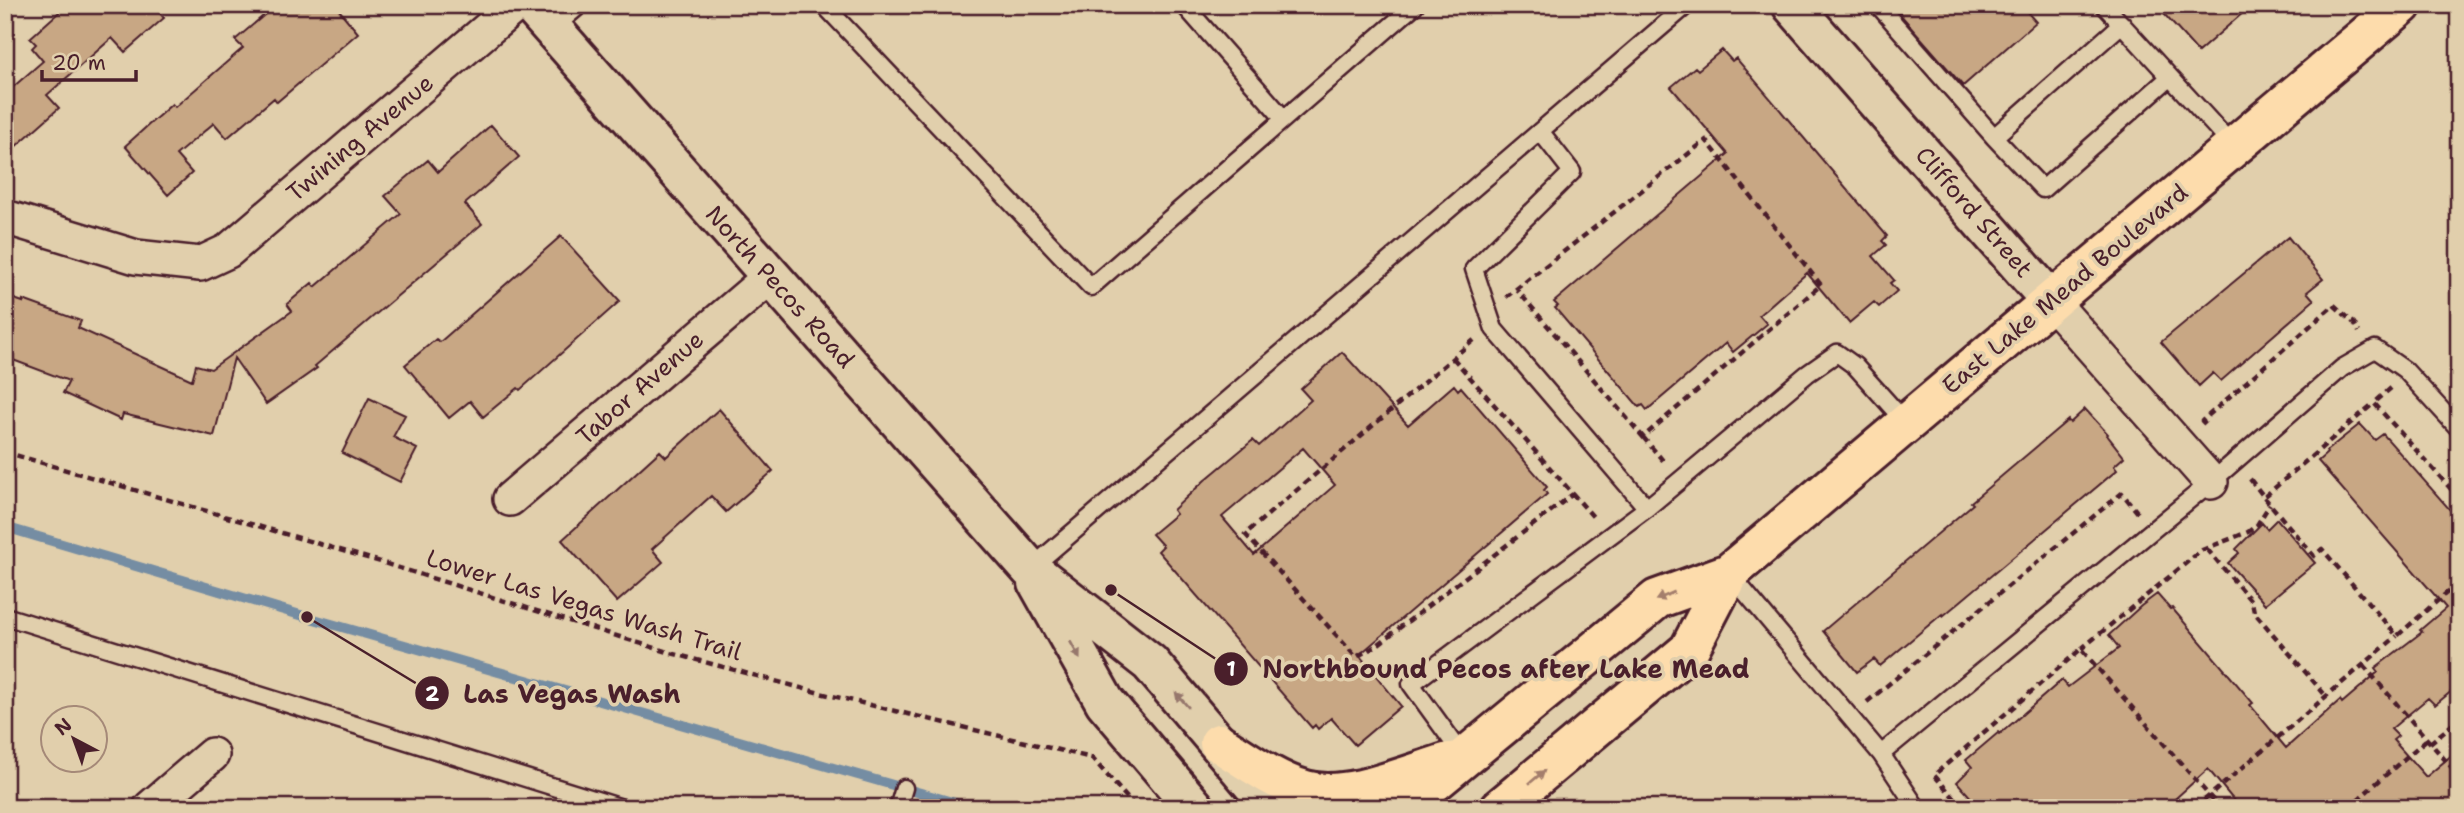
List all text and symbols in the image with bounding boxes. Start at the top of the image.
scale bar [42,38,136,82]
text: 20 m [52,49,106,77]
street label: Twining Avenue [280,67,440,209]
street label: Clifford Street [1908,140,2040,284]
street label: East Lake Mead Boulevard [1935,177,2195,401]
street label: North Pecos Road [698,199,862,375]
street label: Tabor Avenue [569,324,711,452]
street label: Lower Las Vegas Wash Trail [422,542,746,668]
one-way arrow [1654,591,1675,602]
one-way arrow [1069,640,1081,660]
callout: Northbound Pecos after Lake Mead [1213,645,1764,692]
text: Northbound Pecos after Lake Mead [1262,651,1750,686]
text: 1 [1226,655,1236,683]
callout: Las Vegas Wash [415,670,695,717]
text: Las Vegas Wash [463,676,681,711]
text: 2 [425,680,440,708]
one-way arrow [1175,691,1190,708]
north arrow [38,704,108,774]
text: N [49,712,77,741]
one-way arrow [1528,770,1545,785]

